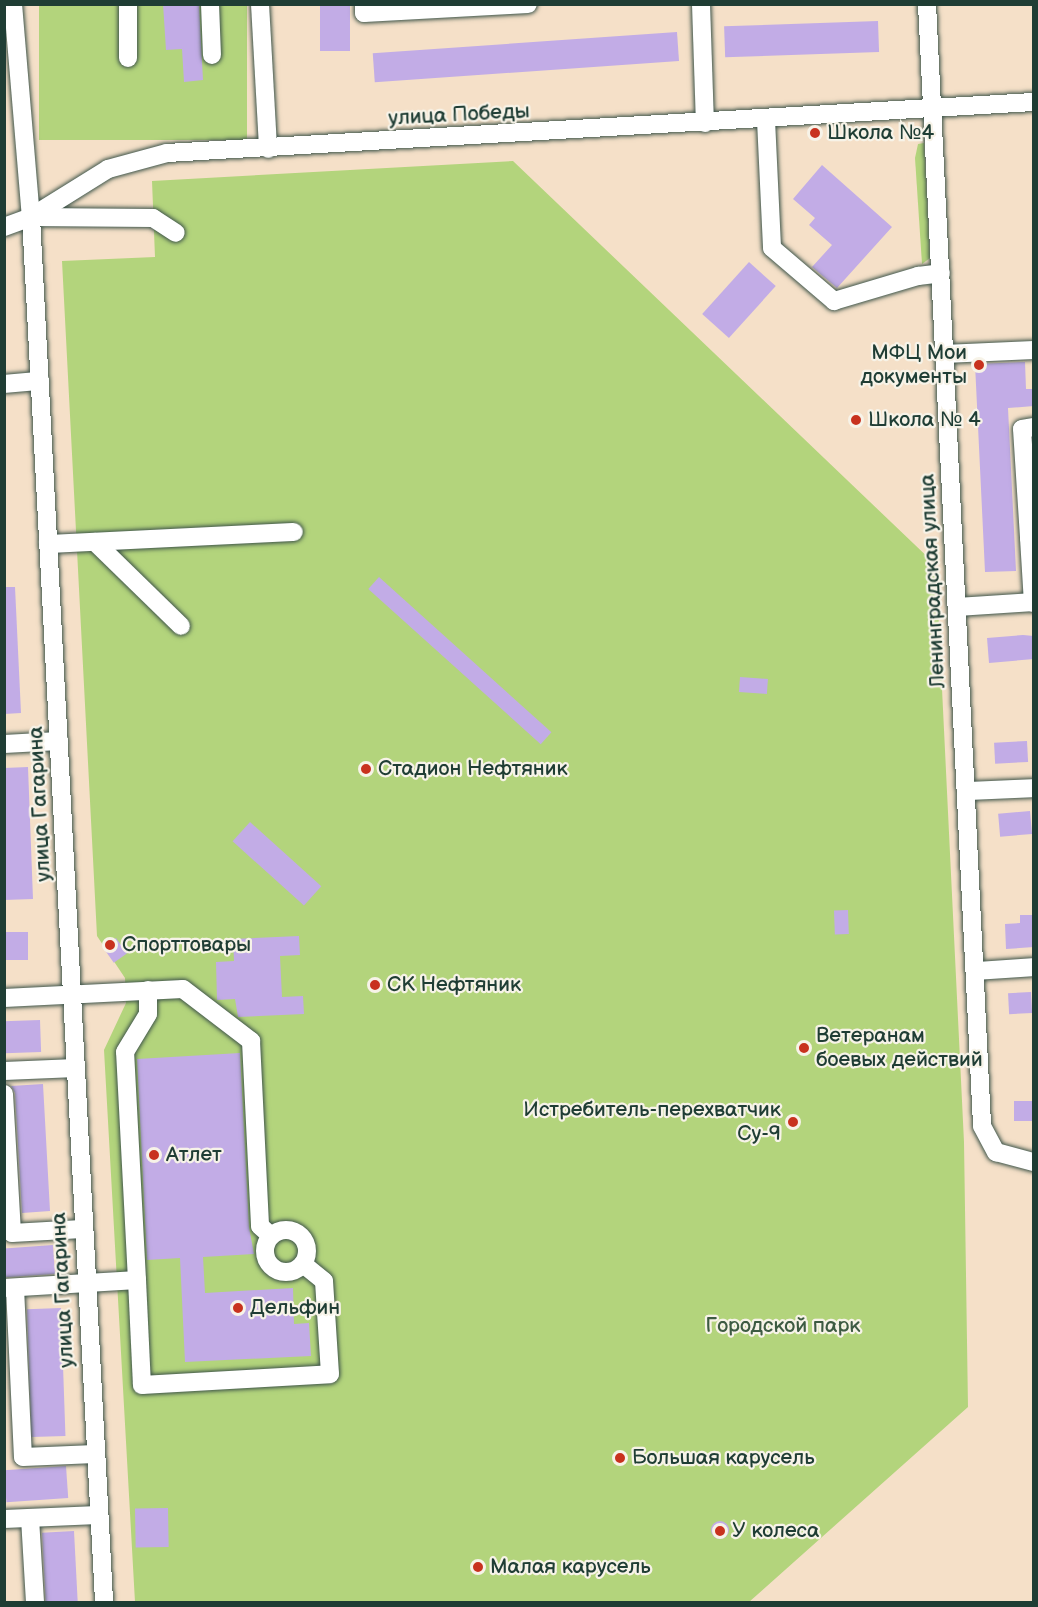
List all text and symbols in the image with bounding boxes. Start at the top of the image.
street label: улица Победы [388,99,530,131]
place label: Школа №4 [827,120,934,146]
marker: Школа №4 [808,126,822,140]
place label: МФЦ Мои документы [860,340,967,390]
marker: МФЦ Мои документы [972,358,986,372]
place label: Школа № 4 [868,407,981,433]
marker: Школа № 4 [849,413,863,427]
street label: Ленинградская улица [915,473,951,689]
street label: улица Гагарина [23,726,57,882]
place label: Стадион Нефтяник [378,756,568,782]
marker: Стадион Нефтяник [359,762,373,776]
place label: Спорттовары [122,932,251,958]
marker: Спорттовары [103,938,117,952]
place label: СК Нефтяник [387,972,521,998]
marker: СК Нефтяник [368,978,382,992]
place label: Ветеранам боевых действий [816,1023,983,1073]
marker: Ветеранам боевых действий [797,1041,811,1055]
place label: Истребитель-перехватчик Су-9 [523,1097,781,1147]
marker: Истребитель-перехватчик Су-9 [786,1115,800,1129]
place label: Атлет [166,1142,222,1168]
marker: Атлет [147,1148,161,1162]
street label: улица Гагарина [46,1212,80,1368]
place label: Дельфин [250,1295,340,1321]
marker: Дельфин [231,1301,245,1315]
park label: Городской парк [706,1313,860,1339]
place label: Большая карусель [632,1445,815,1471]
marker: Большая карусель [613,1451,627,1465]
place label: У колеса [732,1518,819,1544]
marker: У колеса [713,1524,727,1538]
place label: Малая карусель [490,1554,651,1580]
marker: Малая карусель [471,1560,485,1574]

